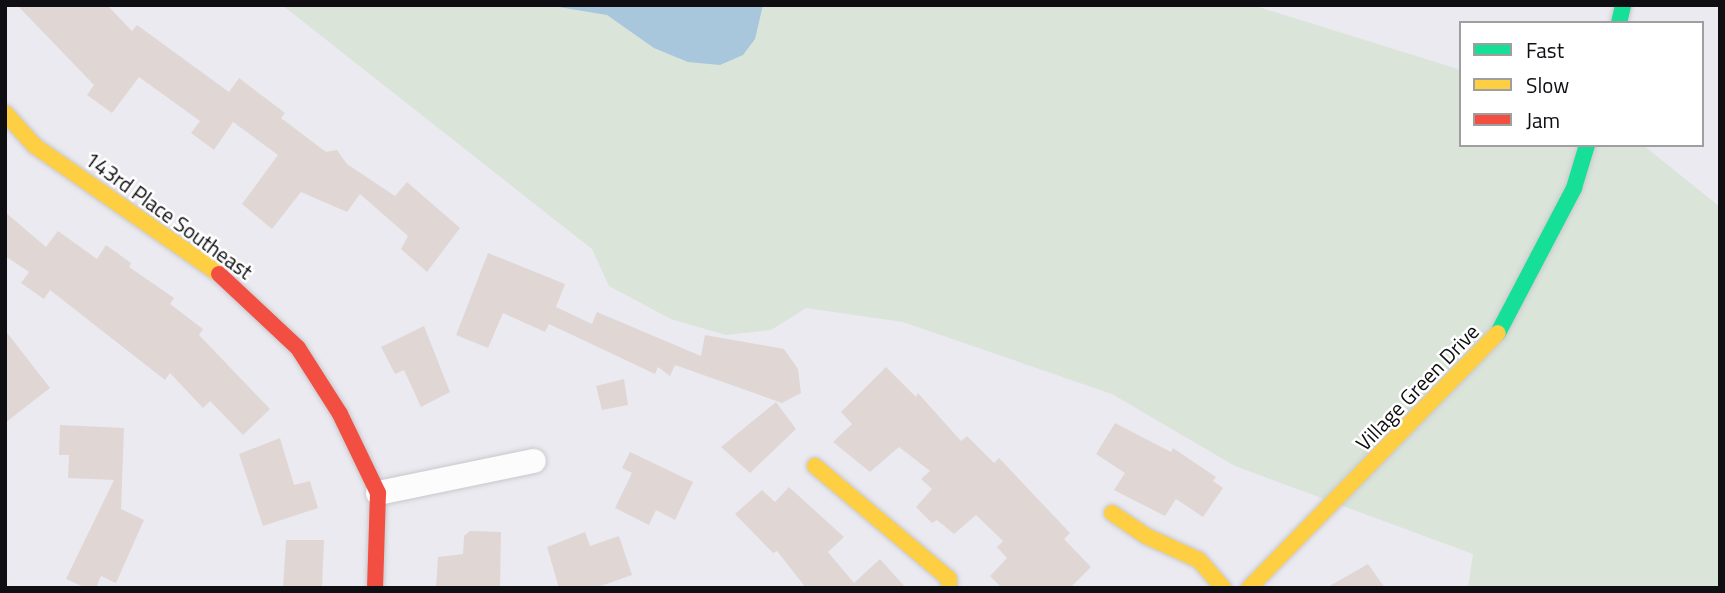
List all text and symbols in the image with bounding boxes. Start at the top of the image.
legend [1459,21,1704,147]
text: Fast [1526,34,1564,66]
text: Slow [1526,69,1569,101]
text: Jam [1526,104,1560,136]
street label: 143rd Place Southeast [80,146,258,284]
street label: Village Green Drive [1350,319,1484,455]

